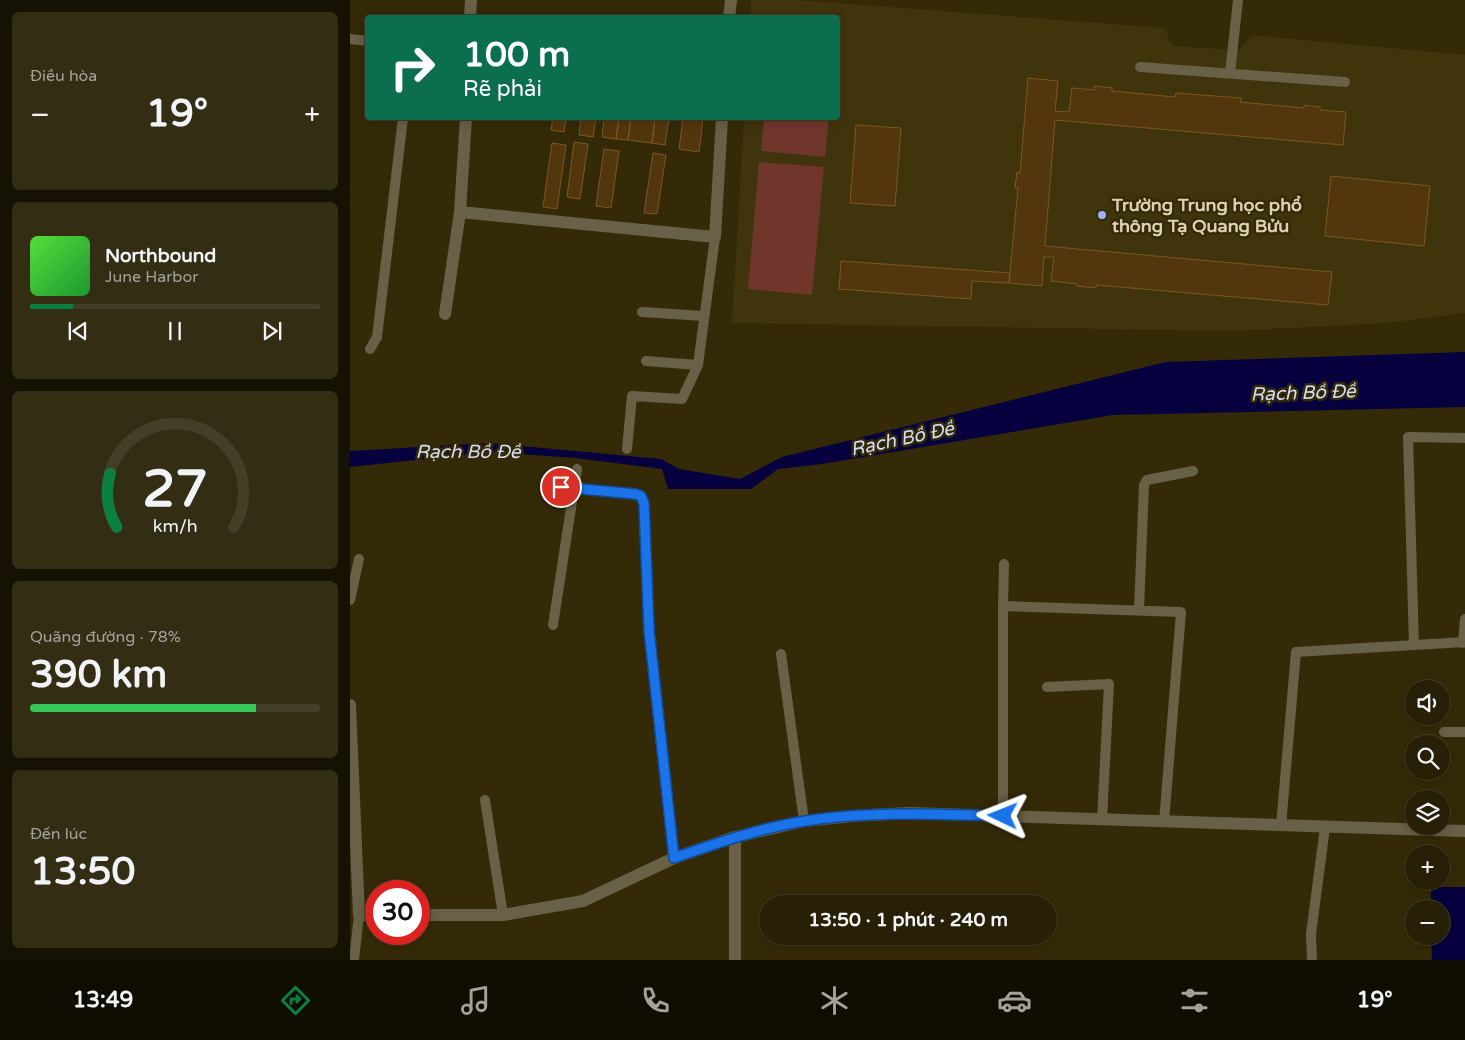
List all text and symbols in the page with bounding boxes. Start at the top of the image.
text: 100 m [463,34,570,76]
icon: right [380,35,445,100]
text: Điều hòa [30,66,97,86]
text: Rẽ phải [463,76,542,102]
text: 19° [146,91,208,137]
text: − [30,98,50,132]
text: + [304,98,320,132]
place label: Trường Trung học phổ thông Tạ Quang Bửu [1111,194,1302,237]
marker: Trường Trung học phổ thông Tạ Quang Bửu [1096,209,1108,221]
text: Northbound [105,245,216,267]
text: June Harbor [105,267,198,287]
icon: previous [64,317,92,345]
icon: pause [161,317,189,345]
icon: next [258,317,286,345]
water label: Rạch Bồ Đề [1250,380,1357,406]
water label: Rạch Bồ Đề [848,417,957,461]
water label: Rạch Bồ Đề [415,441,522,463]
text: 27 [142,458,208,521]
pin [540,466,582,508]
icon: arrive [547,473,575,501]
text: km/h [153,516,197,537]
text: Quãng đường · 78% [30,627,181,647]
text: 390 km [30,652,167,698]
map controls [1405,680,1450,945]
button: sound [1405,680,1450,725]
button: search [1405,735,1450,780]
position arrow [976,789,1028,841]
button: layers [1405,790,1450,835]
text: Đến lúc [30,824,87,844]
button: + [1405,845,1450,890]
text: 13:50 [30,849,135,895]
speed limit sign: 30 [365,880,430,945]
button: − [1405,900,1450,945]
text: 13:50 · 1 phút · 240 m [808,909,1008,931]
icon: directions [278,983,313,1018]
icon: music [458,983,493,1018]
icon: phone [638,983,673,1018]
icon: climate [817,983,852,1018]
icon: car [997,983,1032,1018]
icon: filters [1177,983,1212,1018]
text: 13:49 [72,987,133,1013]
text: 19° [1357,987,1393,1013]

